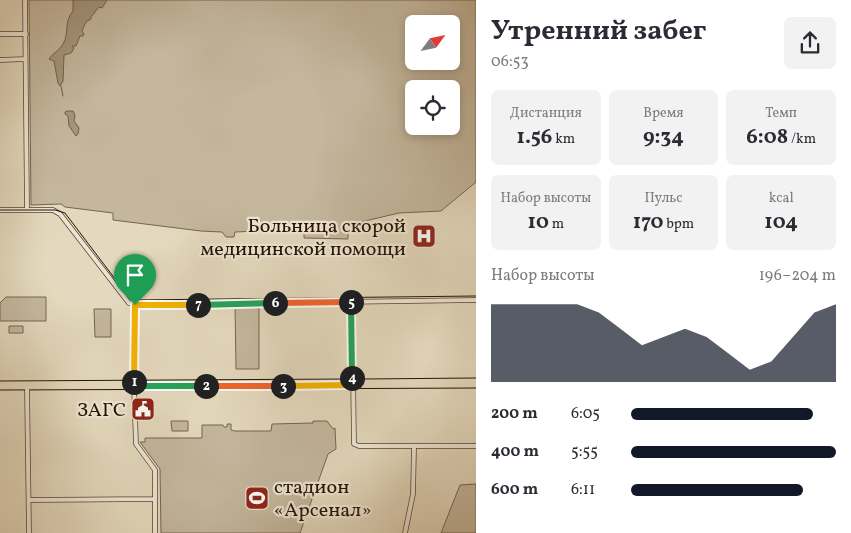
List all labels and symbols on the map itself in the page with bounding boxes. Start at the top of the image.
north arrow [405,15,460,70]
place label: Больница скорой медицинской помощи [201,213,406,264]
hospital icon: Больница скорой медицинской помощи [411,223,437,249]
pin [114,254,156,305]
pin: 6 [262,290,288,316]
pin: 5 [338,290,364,314]
pin: 7 [186,292,210,318]
pin: 4 [340,366,364,390]
pin: 1 [122,370,146,394]
pin: 2 [194,374,218,398]
pin: 3 [270,374,296,398]
public building icon: ЗАГС [130,396,156,422]
place label: ЗАГС [77,397,126,425]
place label: стадион «Арсенал» [274,474,372,525]
sports icon: стадион «Арсенал» [244,485,270,511]

